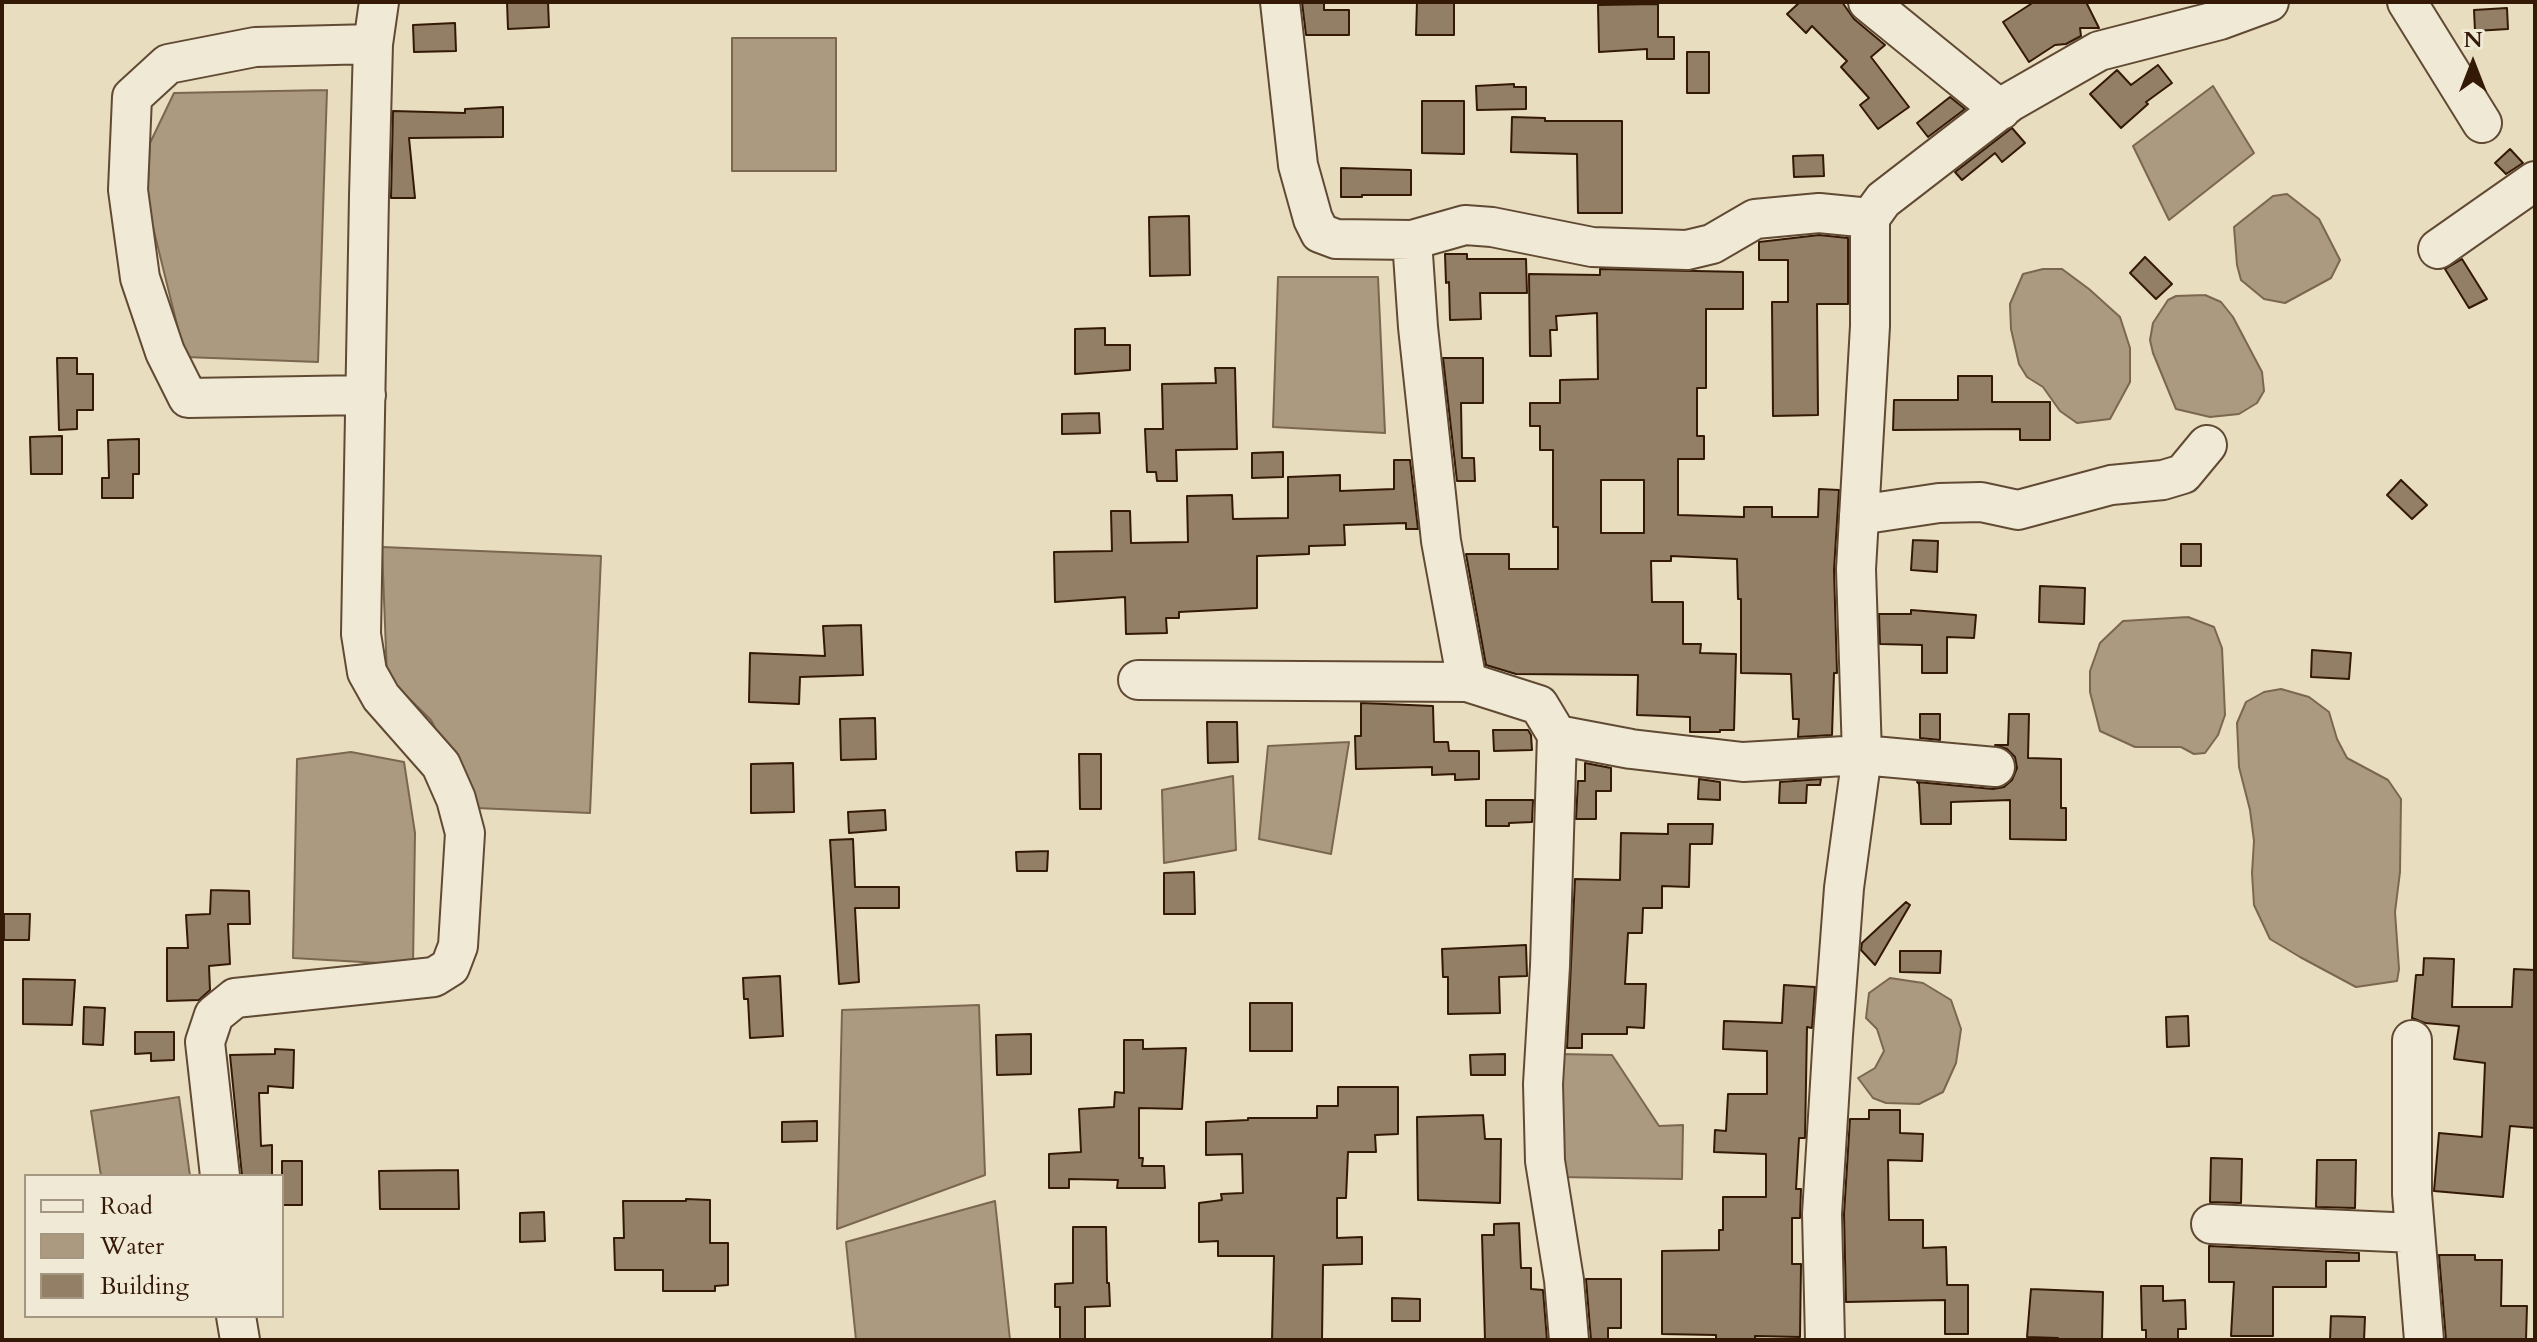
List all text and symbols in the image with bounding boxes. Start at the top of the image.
north arrow [2433,24,2513,104]
text: N [2463,25,2483,55]
legend [24,1174,284,1318]
text: Road [100,1190,153,1223]
text: Water [100,1230,164,1263]
text: Building [100,1270,189,1303]

